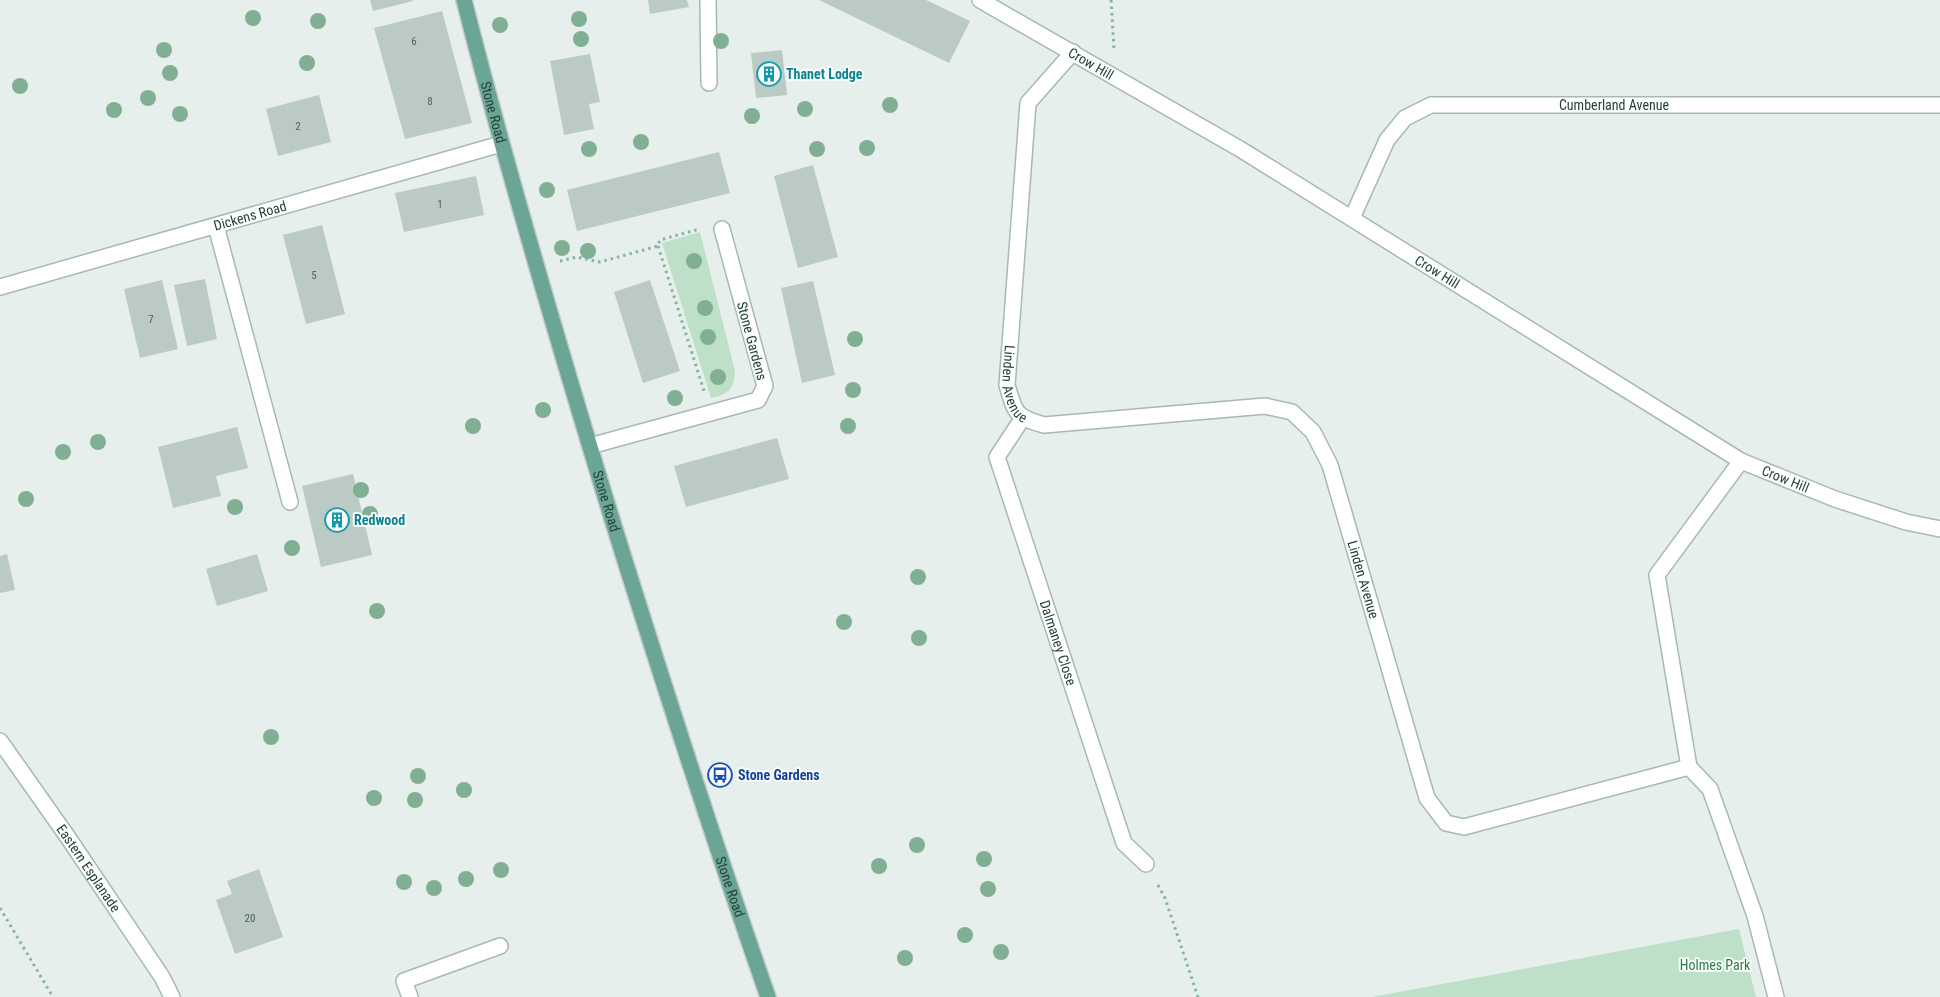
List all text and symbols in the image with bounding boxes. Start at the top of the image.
house number: 6 [411,35,417,48]
street label: Crow Hill [1065,44,1117,83]
building icon: Thanet Lodge [756,61,782,87]
place label: Thanet Lodge [786,66,863,82]
street label: Stone Road [477,80,509,145]
house number: 8 [427,95,433,108]
street label: Cumberland Avenue [1559,97,1670,113]
house number: 2 [295,120,301,133]
street label: Dickens Road [212,198,288,234]
house number: 1 [437,198,443,211]
street label: Crow Hill [1412,252,1463,292]
house number: 5 [311,269,317,282]
street label: Stone Gardens [734,300,770,382]
house number: 7 [148,313,154,326]
street label: Linden Avenue [999,344,1031,426]
street label: Crow Hill [1760,462,1812,496]
street label: Stone Road [590,469,623,534]
building icon: Redwood [324,507,350,533]
place label: Redwood [354,512,405,528]
street label: Linden Avenue [1344,539,1382,621]
street label: Dalmaney Close [1037,598,1080,688]
bus stop icon: Stone Gardens [707,762,733,788]
place label: Stone Gardens [738,767,820,783]
street label: Eastern Esplanade [53,821,124,915]
street label: Stone Road [713,854,748,919]
house number: 20 [245,912,255,925]
park label: Holmes Park [1680,957,1751,973]

